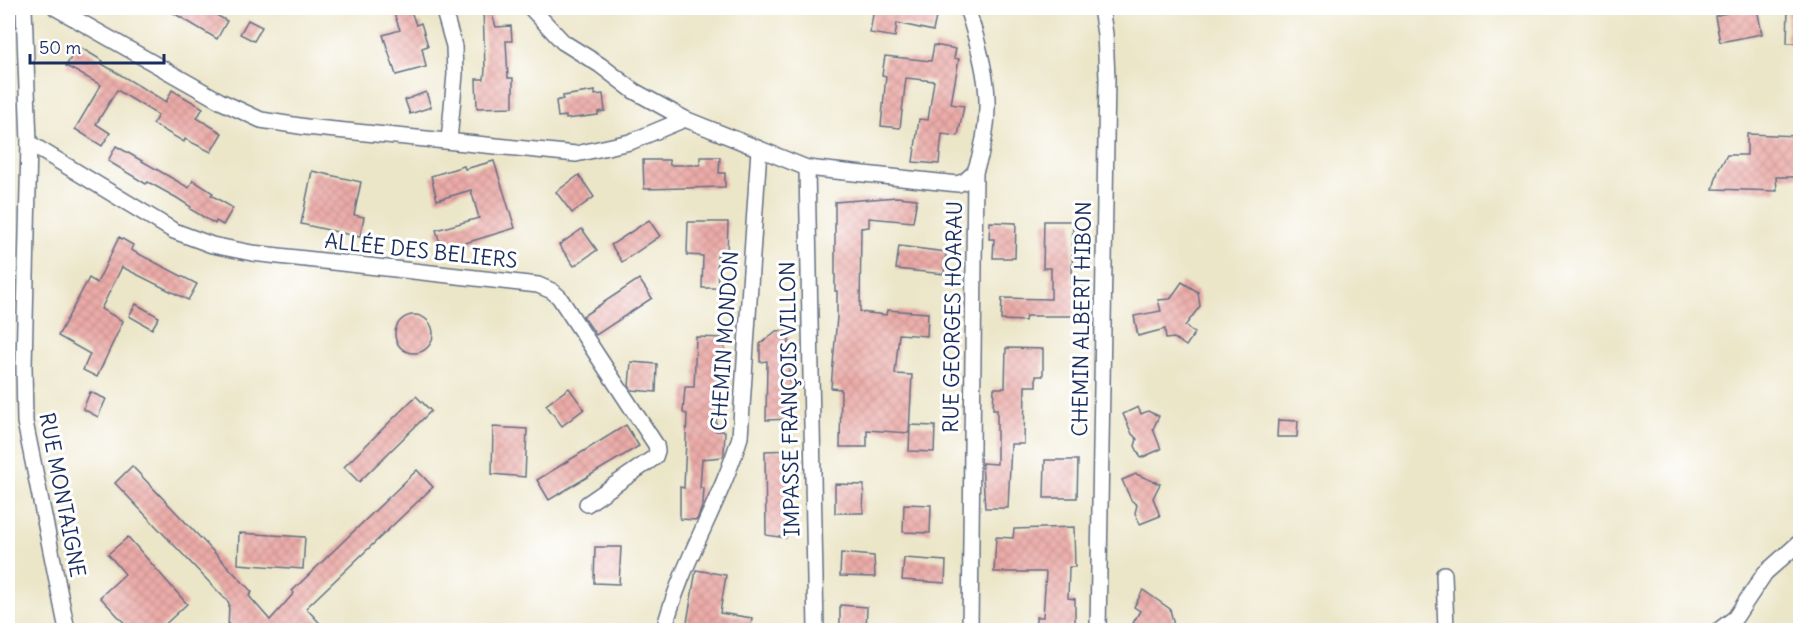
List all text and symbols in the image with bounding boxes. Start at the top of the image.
scale bar [30,27,164,65]
text: 50 m [39,36,81,59]
street label: RUE GEORGES HOARAU [937,201,968,433]
street label: CHEMIN ALBERT HIBON [1066,201,1097,437]
street label: ALLÉE DES BELIERS [323,227,519,274]
street label: CHEMIN MONDON [705,250,744,432]
street label: IMPASSE FRANÇOIS VILLON [774,261,805,537]
street label: RUE MONTAIGNE [33,410,92,580]

